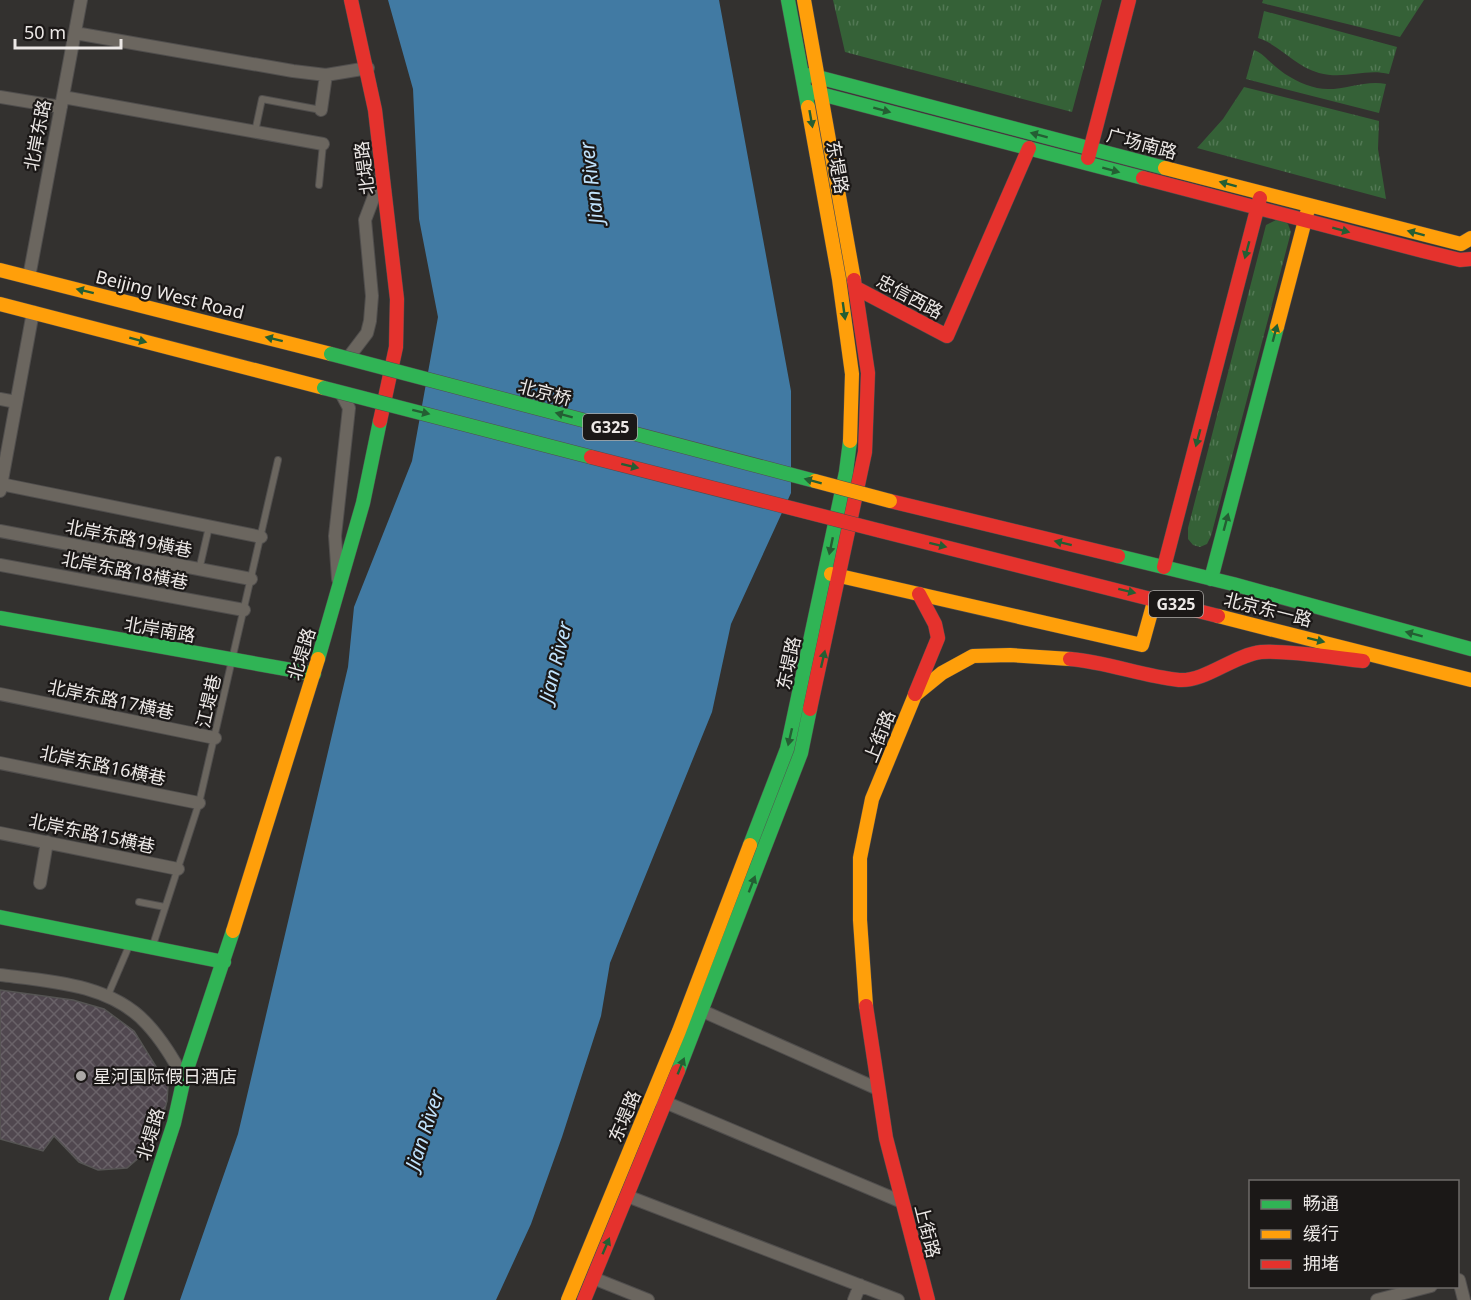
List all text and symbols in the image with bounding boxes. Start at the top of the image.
scale bar [15,12,122,50]
text: 50 m [24,20,66,44]
street label: 北岸东路 [18,97,56,173]
one-way arrow [873,106,891,115]
one-way arrow [807,110,816,129]
street label: 广场南路 [1104,122,1180,164]
one-way arrow [1030,129,1048,139]
street label: 东堤路 [821,138,855,196]
water label: Jian River [572,139,610,230]
street label: 北堤路 [349,140,379,196]
one-way arrow [1103,166,1121,175]
one-way arrow [1218,179,1236,188]
one-way arrow [1332,225,1350,235]
one-way arrow [1407,228,1425,237]
one-way arrow [1241,240,1251,259]
street label: Beijing West Road [93,264,247,324]
street label: 忠信西路 [873,269,947,323]
one-way arrow [76,286,94,296]
one-way arrow [839,302,848,321]
one-way arrow [1271,324,1281,342]
one-way arrow [265,334,283,344]
one-way arrow [129,335,147,345]
street label: 北京桥 [516,373,574,411]
one-way arrow [412,408,430,418]
one-way arrow [555,410,573,419]
road number: G325 [583,414,637,440]
one-way arrow [1192,429,1202,447]
one-way arrow [621,462,639,472]
one-way arrow [804,475,823,485]
one-way arrow [1222,513,1232,531]
street label: 北岸东路19横巷 [64,514,194,562]
one-way arrow [825,537,835,555]
one-way arrow [1054,537,1072,547]
one-way arrow [929,540,947,550]
street label: 北岸东路18横巷 [60,546,190,594]
street label: 北京东一路 [1221,586,1315,632]
one-way arrow [1118,587,1136,597]
road number: G325 [1149,591,1203,617]
street label: 北岸南路 [122,611,198,647]
water label: Jian River [531,618,578,709]
street label: 北堤路 [282,625,320,683]
one-way arrow [1405,629,1423,638]
street label: 东堤路 [771,634,805,692]
one-way arrow [1307,635,1325,645]
one-way arrow [819,649,828,668]
street label: 江堤巷 [190,672,226,730]
street label: 北岸东路17横巷 [46,674,176,724]
street label: 上街路 [858,706,900,766]
one-way arrow [785,728,794,747]
street label: 北岸东路16横巷 [38,740,168,790]
street label: 北岸东路15横巷 [27,808,157,858]
one-way arrow [748,875,758,893]
one-way arrow [677,1057,686,1075]
place label: 星河国际假日酒店 [93,1064,237,1088]
marker: 星河国际假日酒店 [74,1069,88,1083]
water label: Jian River [397,1086,450,1177]
street label: 东堤路 [602,1086,646,1146]
street label: 北堤路 [131,1105,169,1163]
legend [1249,1180,1459,1288]
text: 畅通 [1303,1191,1339,1215]
street label: 上街路 [910,1202,946,1260]
text: 缓行 [1303,1221,1339,1245]
one-way arrow [601,1236,611,1254]
text: 拥堵 [1303,1251,1339,1275]

